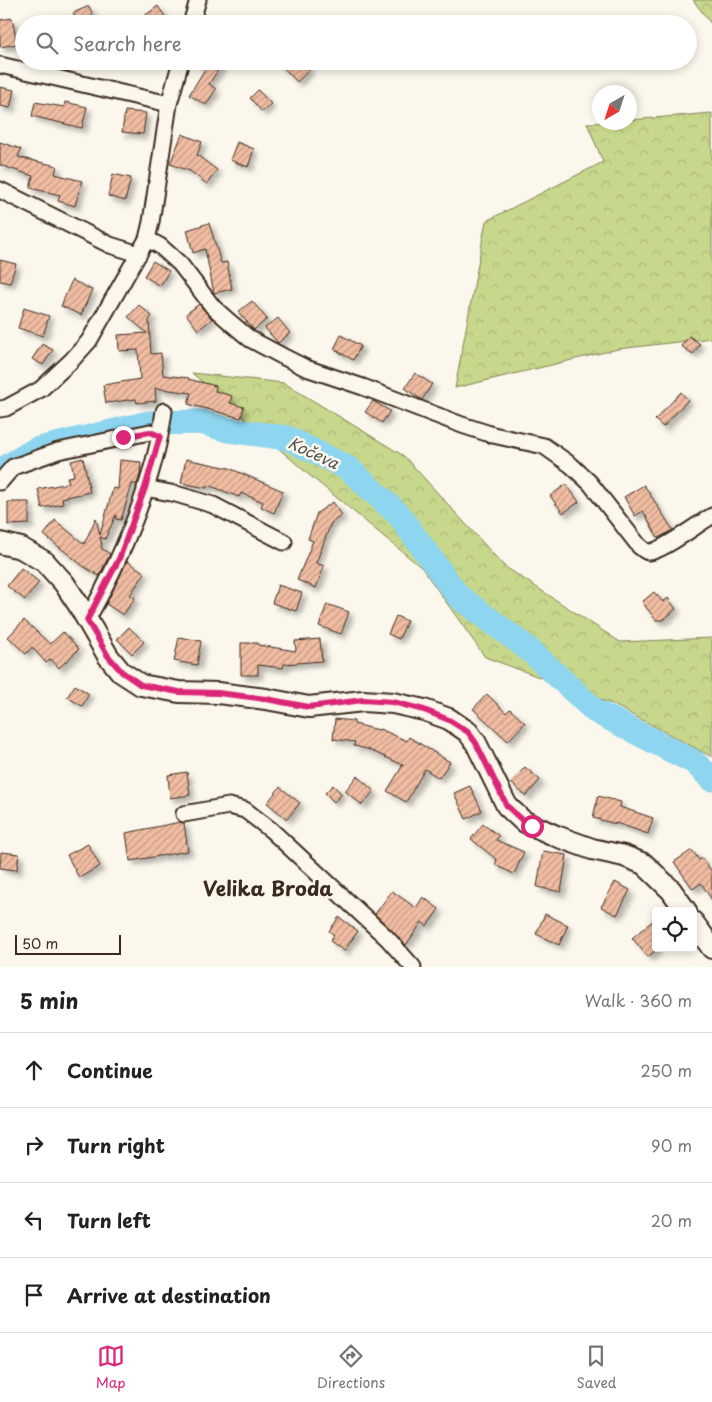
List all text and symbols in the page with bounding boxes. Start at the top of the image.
search box [15,15,697,70]
icon: search [33,29,61,57]
text: Search here [73,29,182,57]
north arrow [592,85,637,130]
route end [112,426,135,449]
water label: Kočeva [285,430,344,475]
route start [521,815,544,838]
district label: Velika Broda [203,873,333,903]
map controls [652,907,697,952]
button: locate [652,907,697,952]
scale bar [15,932,121,955]
text: 50 m [22,933,58,954]
text: 5 min [20,984,78,1016]
text: Walk · 360 m [585,988,692,1012]
icon: ahead [20,1056,48,1084]
text: Continue [67,1056,153,1084]
text: 250 m [641,1058,692,1082]
icon: right [20,1131,48,1159]
text: Turn right [67,1131,165,1159]
text: 90 m [651,1133,692,1157]
icon: left [20,1206,48,1234]
text: Turn left [67,1206,151,1234]
text: 20 m [651,1208,692,1232]
icon: arrive [20,1281,48,1309]
text: Arrive at destination [67,1281,271,1309]
tab: Map [96,1342,126,1393]
tab: Directions [317,1342,385,1393]
tab: Saved [577,1342,616,1393]

